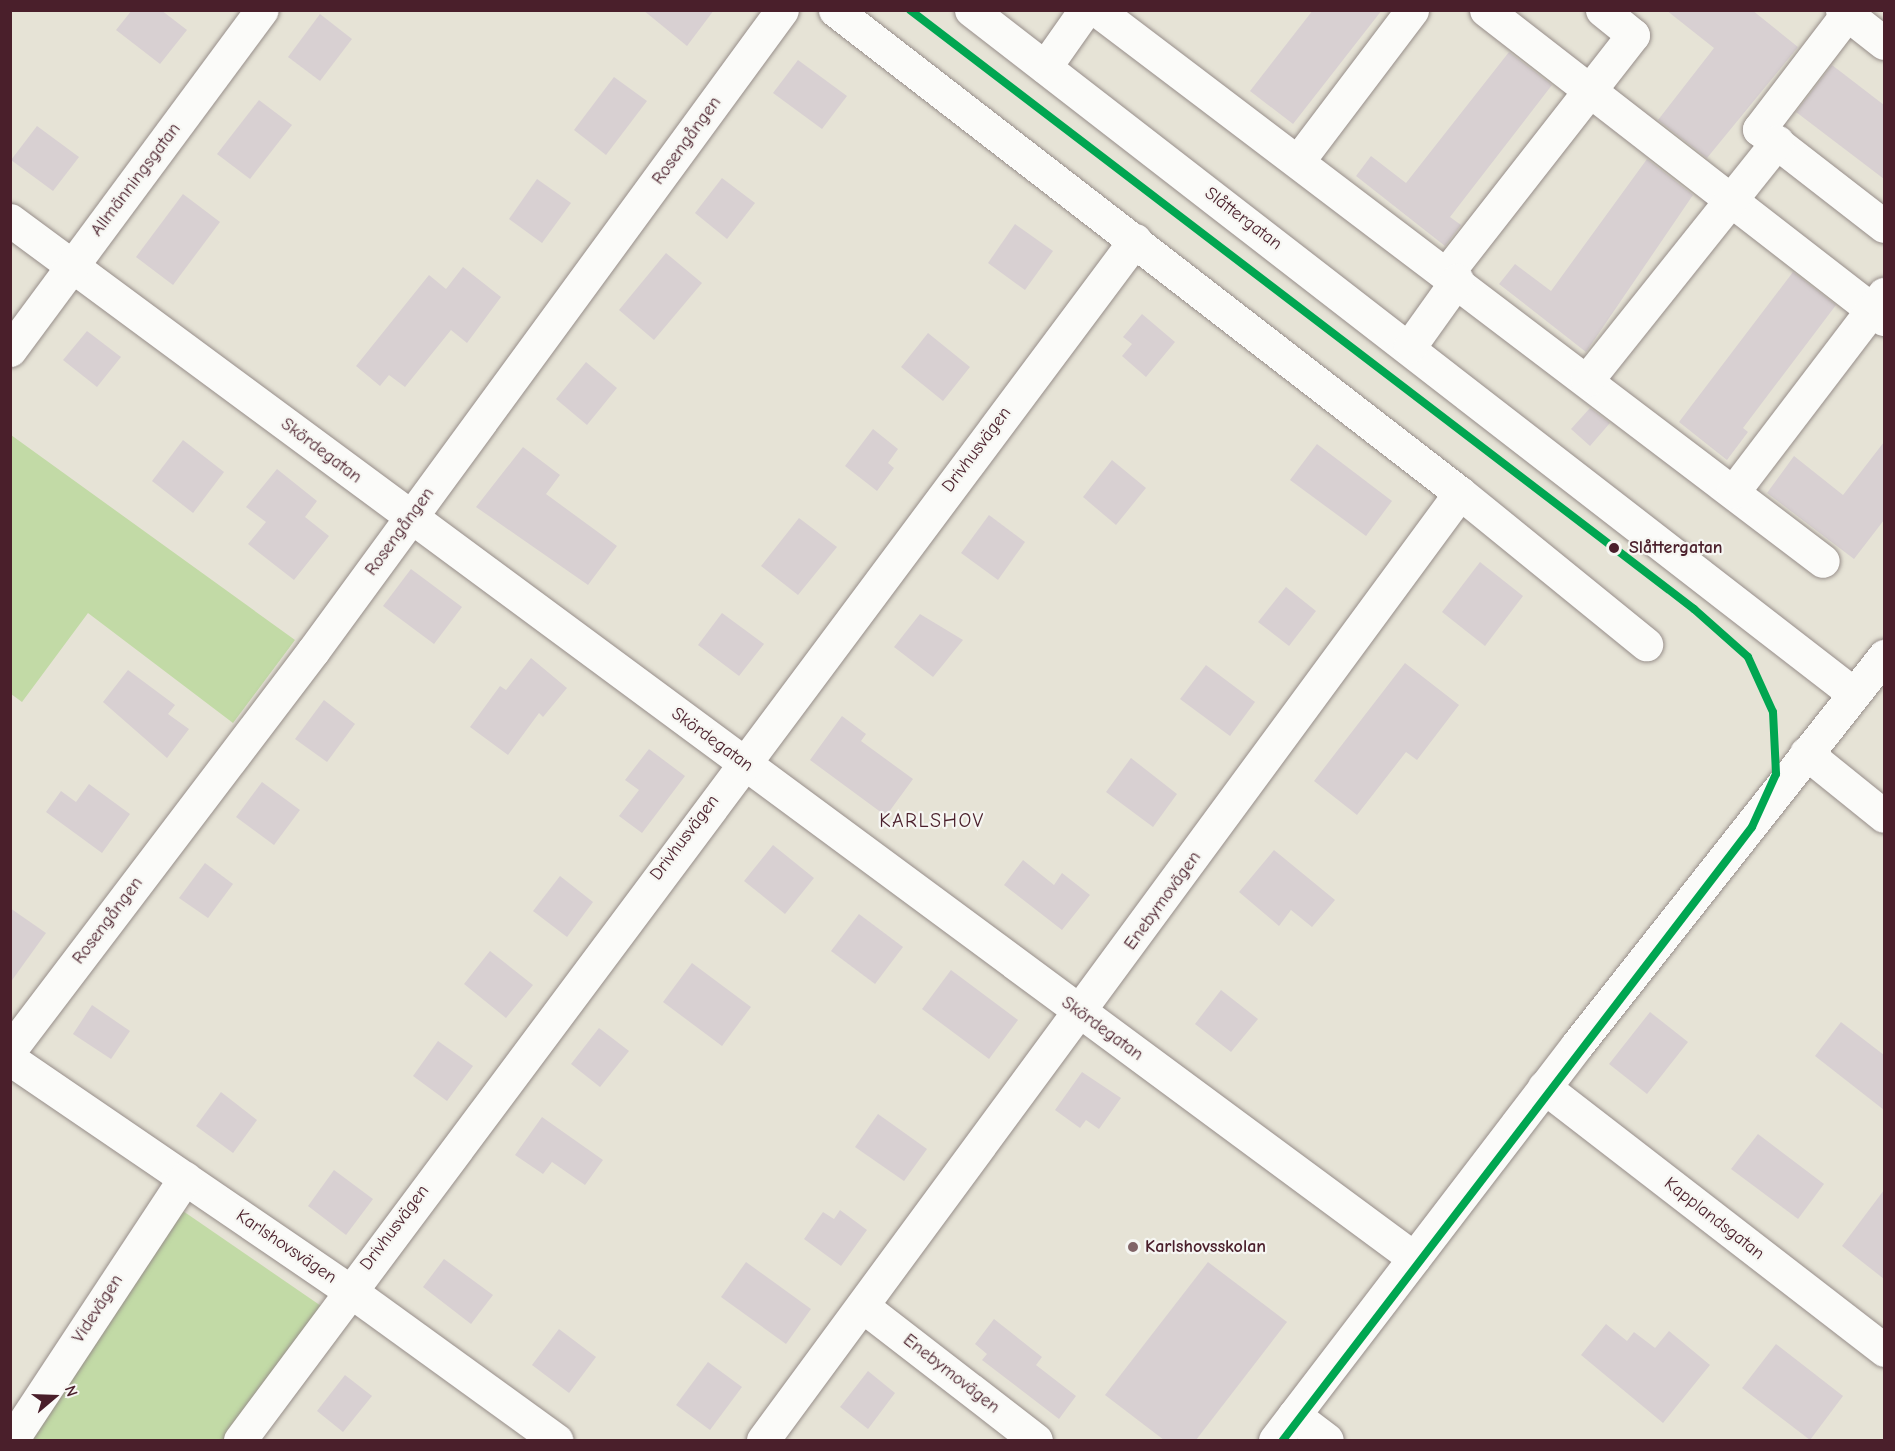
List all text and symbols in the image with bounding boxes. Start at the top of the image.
street label: Rosengången [648,93,726,189]
street label: Allmänningsgatan [86,119,186,241]
street label: Slåttergatan [1200,183,1286,255]
street label: Drivhusvägen [938,403,1016,497]
street label: Skördegatan [276,414,366,488]
street label: Rosengången [361,484,439,580]
place label: Slåttergatan [1629,537,1723,559]
marker: Slåttergatan [1604,538,1624,558]
street label: Skördegatan [667,703,757,777]
street label: Drivhusvägen [646,791,724,885]
district label: KARLSHOV [879,808,985,832]
street label: Enebymovägen [1120,847,1206,955]
street label: Rosengången [68,873,148,969]
street label: Skördegatan [1057,992,1147,1066]
street label: Kapplandsgatan [1660,1173,1768,1265]
street label: Drivhusvägen [356,1181,434,1275]
street label: Karlshovsvägen [232,1205,340,1289]
place label: Karlshovsskolan [1145,1236,1266,1258]
marker: Karlshovsskolan [1126,1240,1140,1254]
street label: Videvägen [68,1271,128,1347]
street label: Enebymovägen [898,1330,1004,1418]
north arrow [24,1367,84,1427]
text: N [61,1383,81,1399]

